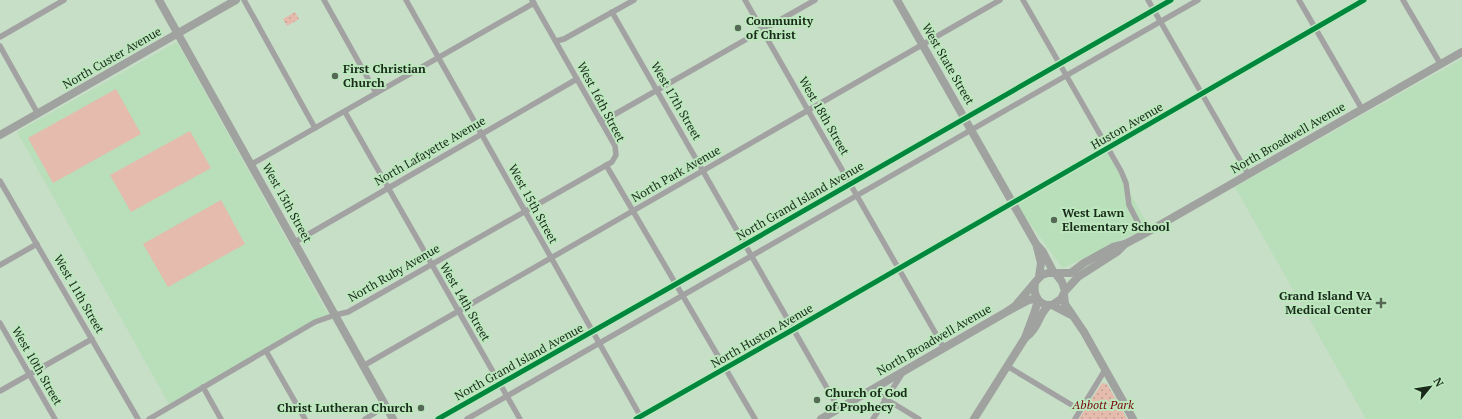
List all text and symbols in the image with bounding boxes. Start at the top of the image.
place label: Community of Christ [746,13,814,42]
street label: West State Street [919,20,978,108]
street label: North Custer Avenue [60,23,164,92]
marker: Community of Christ [733,23,743,33]
street label: West 16th Street [574,59,629,145]
street label: West 17th Street [648,59,705,143]
place label: First Christian Church [343,61,426,90]
marker: First Christian Church [330,71,340,81]
street label: West 18th Street [796,74,853,158]
street label: Huston Avenue [1088,99,1166,152]
street label: North Broadwell Avenue [1228,99,1348,176]
street label: North Lafayette Avenue [371,113,488,189]
street label: North Park Avenue [629,142,723,205]
street label: North Grand Island Avenue [733,158,866,243]
street label: West 13th Street [259,161,316,245]
street label: West 15th Street [505,162,562,246]
place label: West Lawn Elementary School [1062,205,1170,234]
marker: West Lawn Elementary School [1049,215,1059,225]
street label: North Ruby Avenue [345,240,442,305]
street label: West 11th Street [51,252,108,336]
street label: West 14th Street [437,260,494,344]
place label: Grand Island VA Medical Center [1279,288,1373,317]
marker: Grand Island VA Medical Center [1375,297,1387,309]
street label: North Huston Avenue [708,300,815,371]
street label: North Broadwell Avenue [874,301,994,378]
street label: North Grand Island Avenue [452,320,586,403]
street label: West 10th Street [9,324,66,408]
north arrow [1410,367,1450,407]
text: N [1431,375,1447,390]
place label: Church of God of Prophecy [825,385,908,414]
marker: Church of God of Prophecy [812,395,822,405]
park label: Abbott Park [1071,397,1134,412]
place label: Christ Lutheran Church [277,400,413,415]
marker: Christ Lutheran Church [416,403,426,413]

